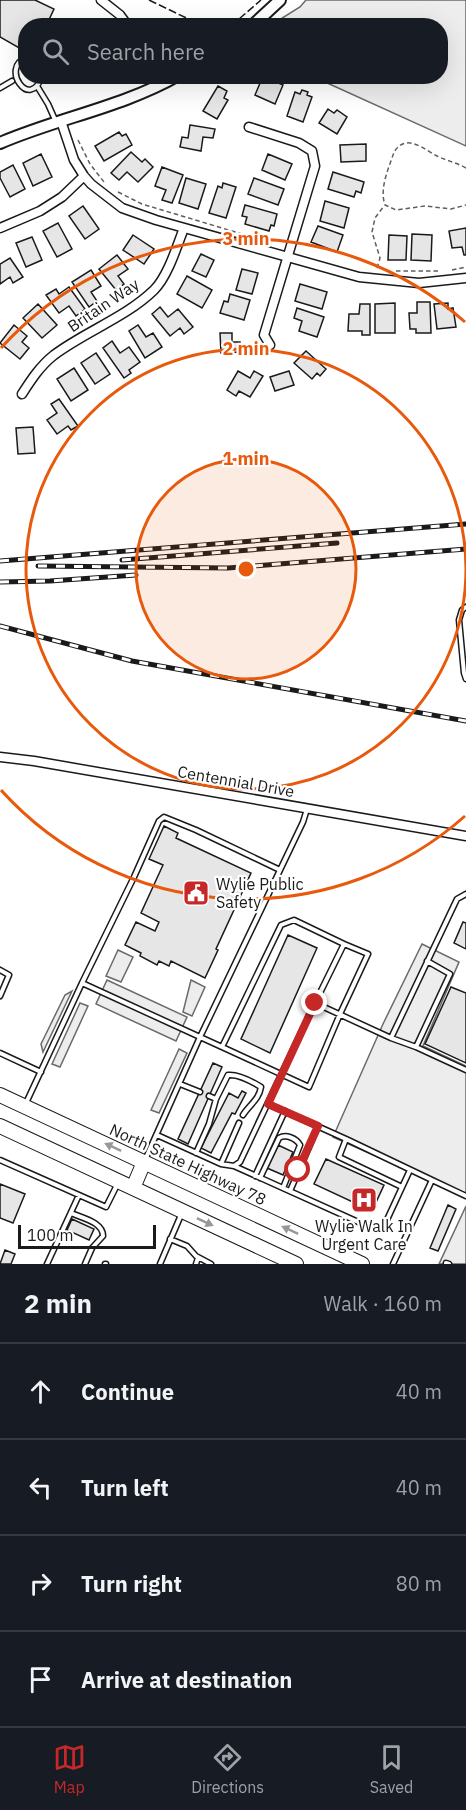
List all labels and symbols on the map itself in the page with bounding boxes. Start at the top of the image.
text: 3 min [222,227,270,250]
street label: Britain Way [63,274,143,336]
text: 2 min [222,337,270,360]
text: 1 min [222,447,270,470]
centre of rings [236,559,256,579]
street label: Centennial Drive [176,761,296,801]
place label: Wylie Public Safety [216,874,304,912]
public building icon: Wylie Public Safety [181,878,211,908]
route end [301,989,327,1015]
street label: North State Highway 78 [106,1119,270,1209]
one-way arrow [104,1142,122,1152]
route start [284,1156,310,1182]
hospital icon: Wylie Walk In Urgent Care [349,1185,379,1215]
place label: Wylie Walk In Urgent Care [315,1216,413,1254]
one-way arrow [197,1217,214,1226]
scale bar [18,1222,156,1250]
one-way arrow [281,1226,298,1235]

